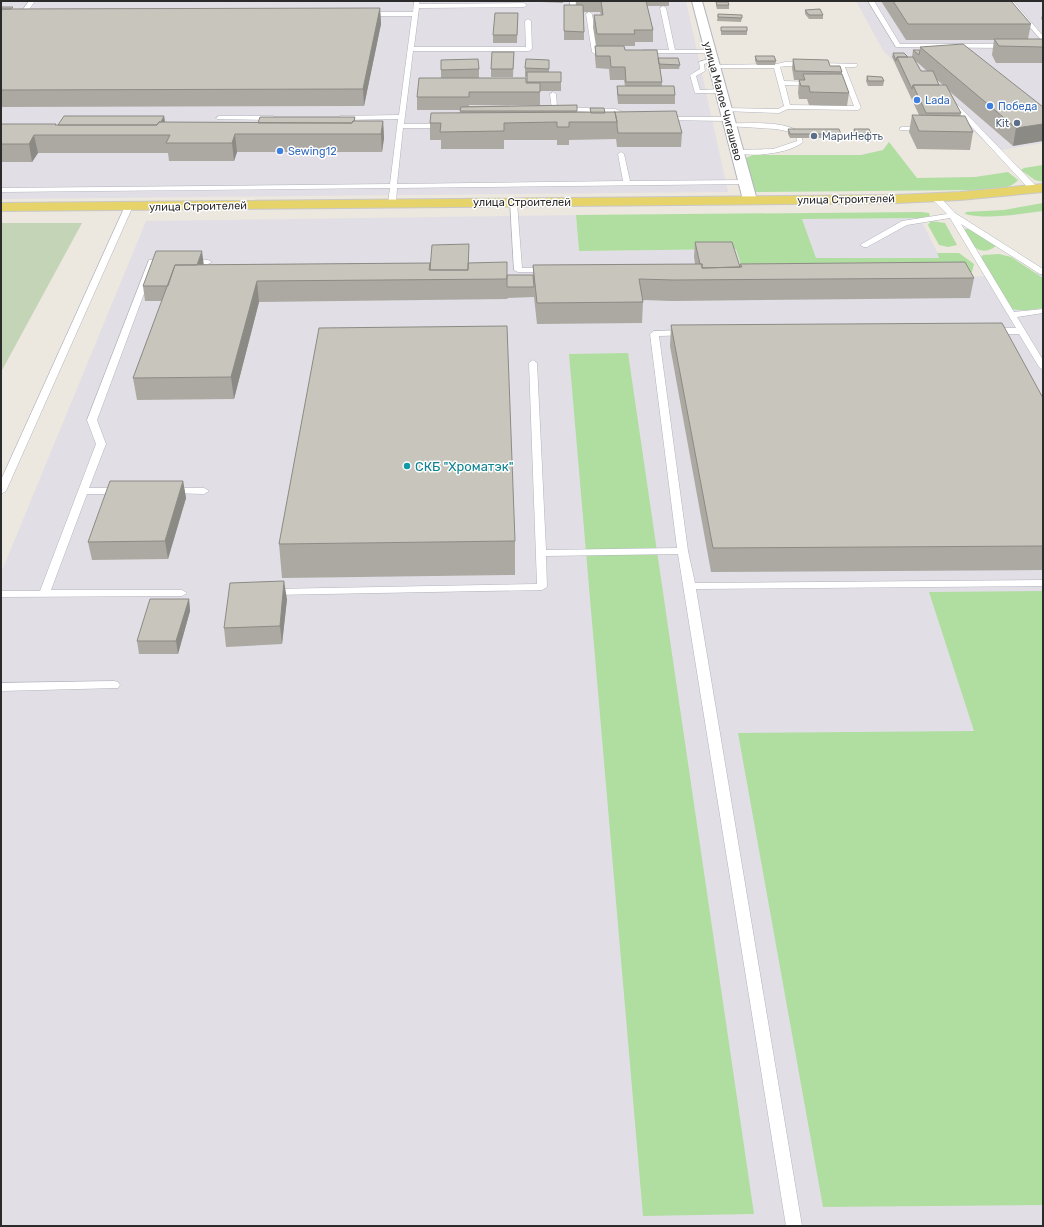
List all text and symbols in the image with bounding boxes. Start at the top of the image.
street label: улица Малое Чигашево [700,40,745,162]
place label: Lada [925,94,950,107]
marker: Lada [912,95,922,105]
place label: Победа [998,100,1037,113]
marker: Победа [985,101,995,111]
place label: Kit [995,117,1010,130]
marker: Kit [1012,118,1022,128]
place label: МариНефть [822,130,884,143]
marker: МариНефть [809,131,819,141]
place label: Sewing12 [288,145,337,158]
marker: Sewing12 [275,146,285,156]
street label: улица Строителей [797,192,895,207]
street label: улица Строителей [473,196,571,209]
street label: улица Строителей [149,199,247,214]
place label: СКБ "Хроматэк" [415,459,514,474]
marker: СКБ "Хроматэк" [402,461,412,471]

